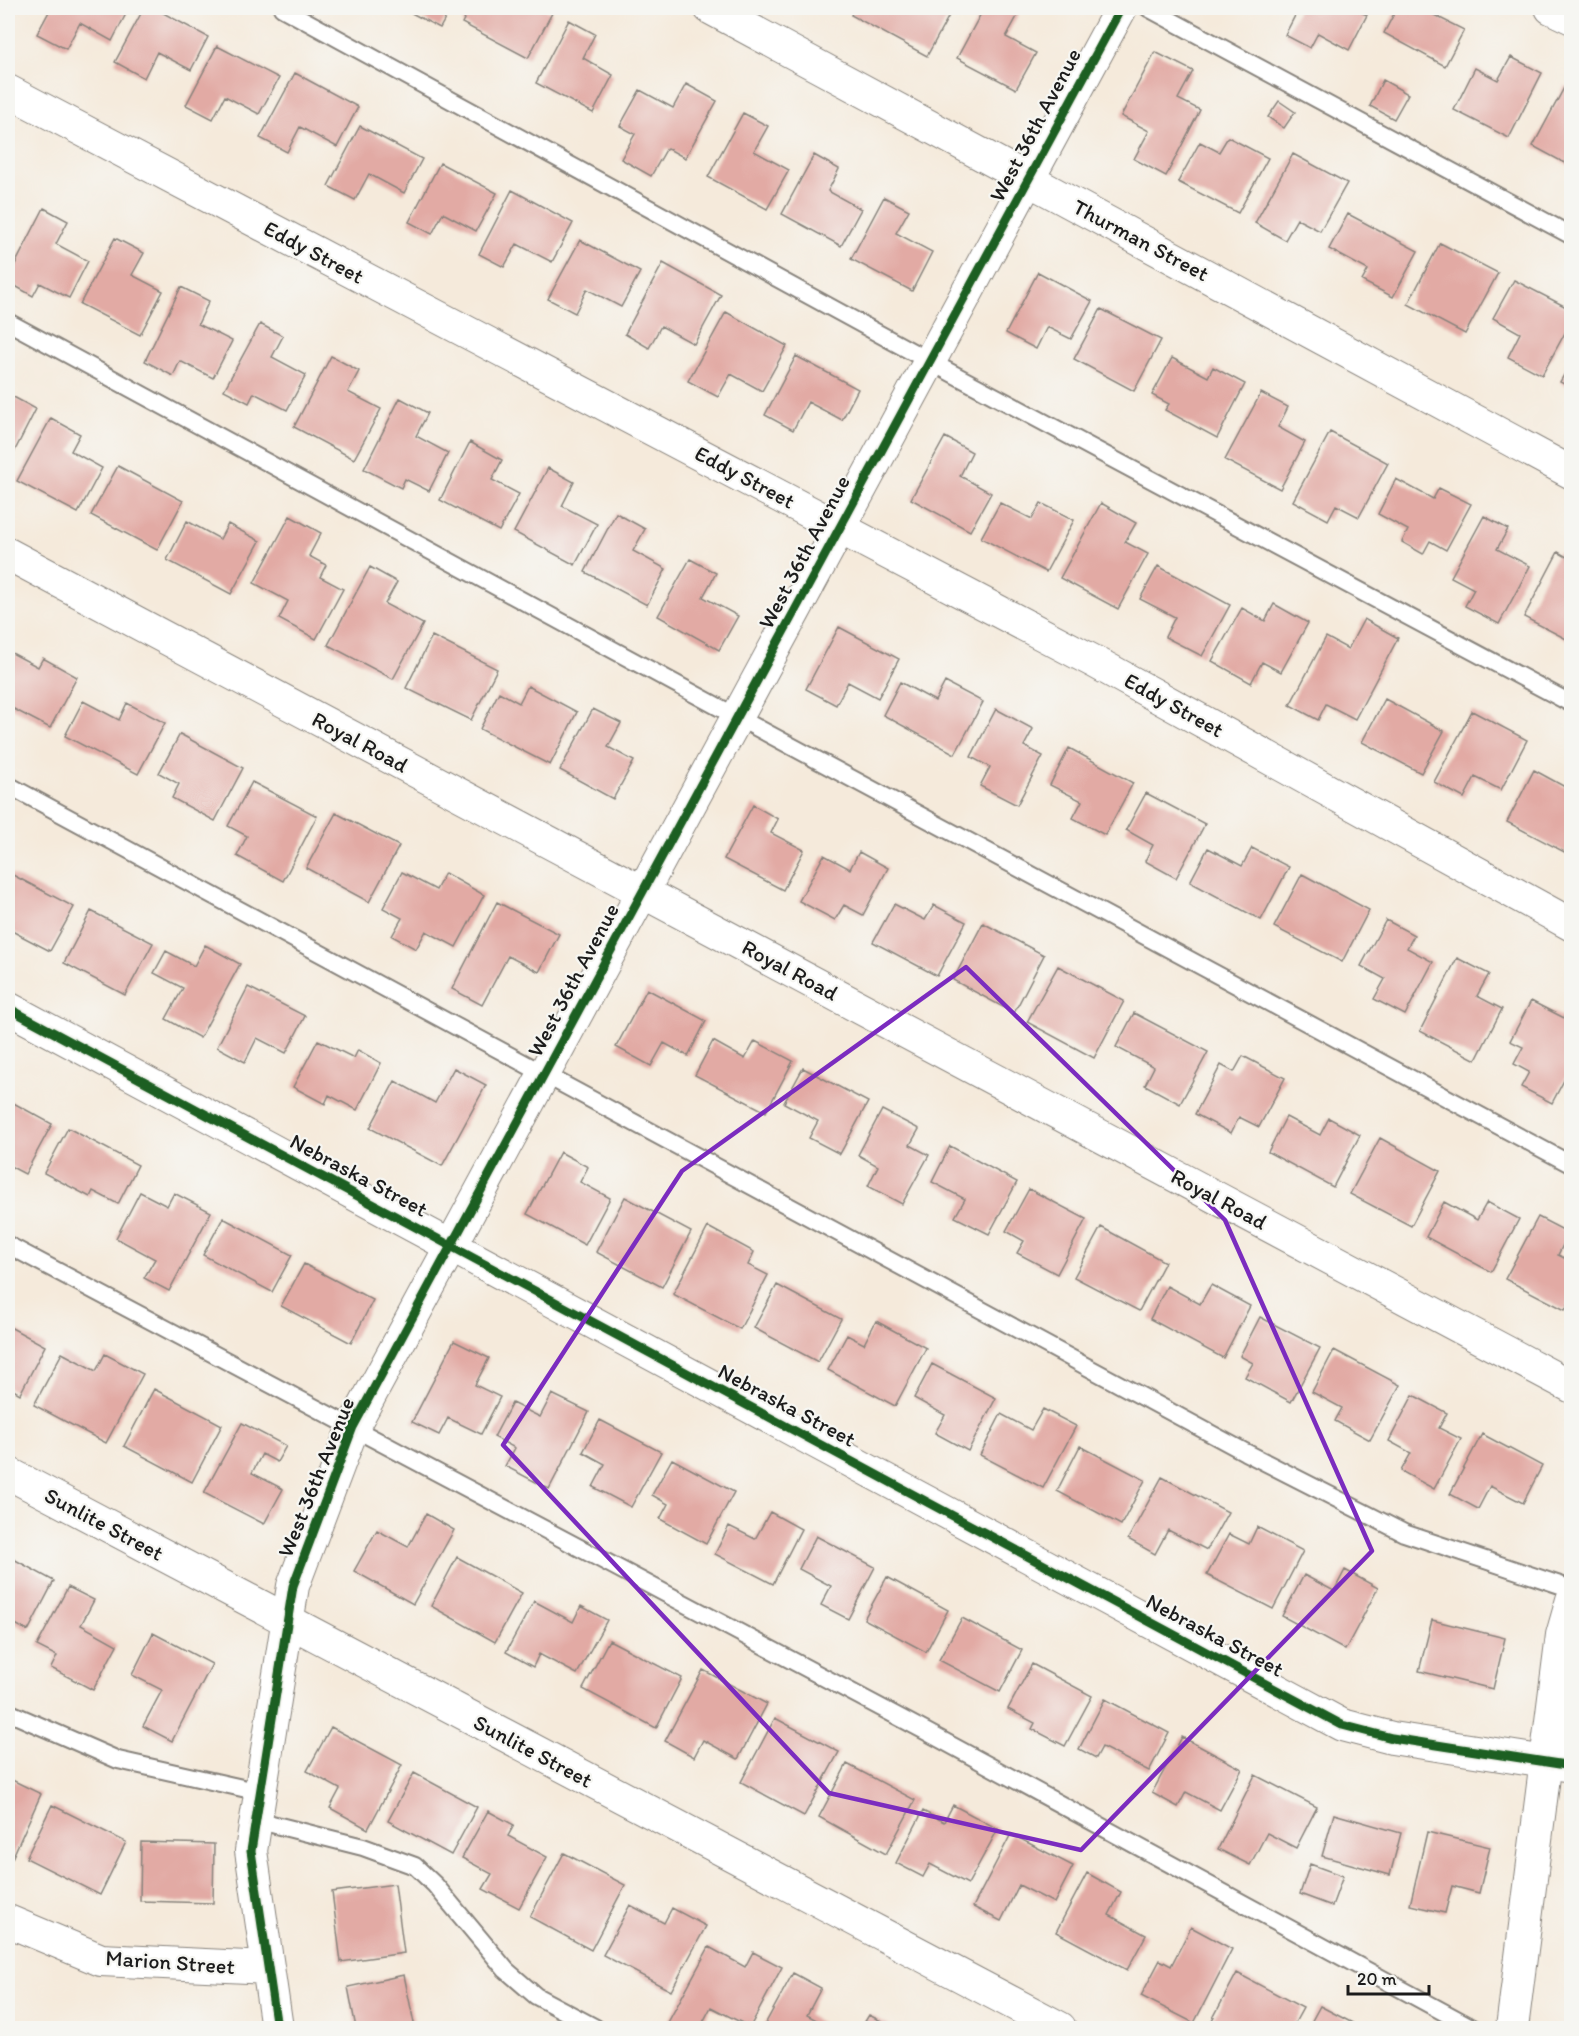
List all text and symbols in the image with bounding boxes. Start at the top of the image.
street label: West 36th Avenue [983,44,1087,206]
street label: Thurman Street [1068,193,1214,287]
street label: Eddy Street [259,214,369,290]
street label: Eddy Street [690,439,800,515]
street label: West 36th Avenue [752,471,856,633]
street label: Eddy Street [1120,667,1228,743]
street label: Royal Road [307,705,413,779]
street label: West 36th Avenue [521,899,625,1061]
street label: Royal Road [737,933,843,1007]
street label: Nebraska Street [286,1127,432,1223]
street label: Royal Road [1166,1162,1272,1236]
street label: Nebraska Street [714,1357,860,1453]
street label: West 36th Avenue [272,1393,360,1561]
street label: Sunlite Street [40,1481,168,1567]
street label: Nebraska Street [1142,1587,1288,1683]
street label: Sunlite Street [469,1708,597,1794]
street label: Marion Street [104,1944,236,1980]
scale bar [1348,1958,1429,1996]
text: 20 m [1357,1968,1397,1990]

